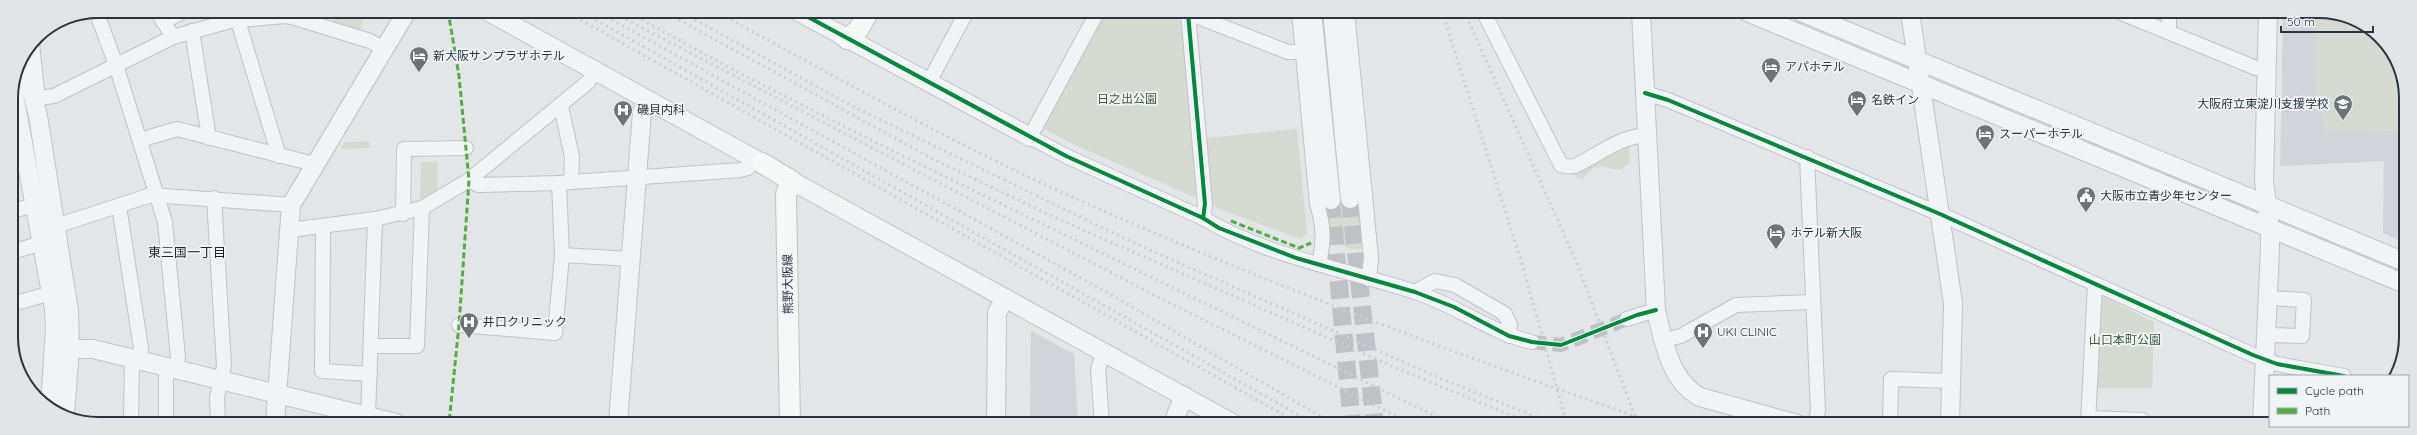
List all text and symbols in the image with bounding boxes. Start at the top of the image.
scale bar [2281,8,2373,34]
text: 50 m [2287,14,2315,29]
hotel icon: 新大阪サンプラザホテル [408,45,430,73]
place label: 新大阪サンプラザホテル [433,48,565,63]
hotel icon: アパホテル [1760,56,1782,84]
place label: アパホテル [1785,59,1845,74]
hotel icon: 名鉄イン [1846,89,1868,117]
park label: 日之出公園 [1097,91,1157,106]
place label: 名鉄イン [1871,92,1919,107]
school or university icon: 大阪府立東淀川支援学校 [2332,93,2354,121]
place label: 大阪府立東淀川支援学校 [2197,96,2329,111]
hospital icon: 磯貝内科 [612,99,634,127]
place label: 磯貝内科 [637,102,685,117]
hotel icon: スーパーホテル [1974,123,1996,151]
place label: スーパーホテル [1999,126,2083,141]
public building icon: 大阪市立青少年センター [2075,185,2097,213]
place label: 大阪市立青少年センター [2100,188,2232,203]
hotel icon: ホテル新大阪 [1765,222,1787,250]
place label: ホテル新大阪 [1790,225,1862,240]
district label: 東三国一丁目 [148,244,226,260]
street label: 熊野大阪線 [779,254,796,314]
hospital icon: 井口クリニック [458,311,480,339]
place label: 井口クリニック [483,314,567,329]
hospital icon: UKI CLINIC [1692,321,1714,349]
place label: UKI CLINIC [1717,324,1777,339]
park label: 山口本町公園 [2089,332,2161,347]
legend [2269,375,2409,427]
text: Cycle path [2305,383,2364,398]
text: Path [2305,403,2330,418]

